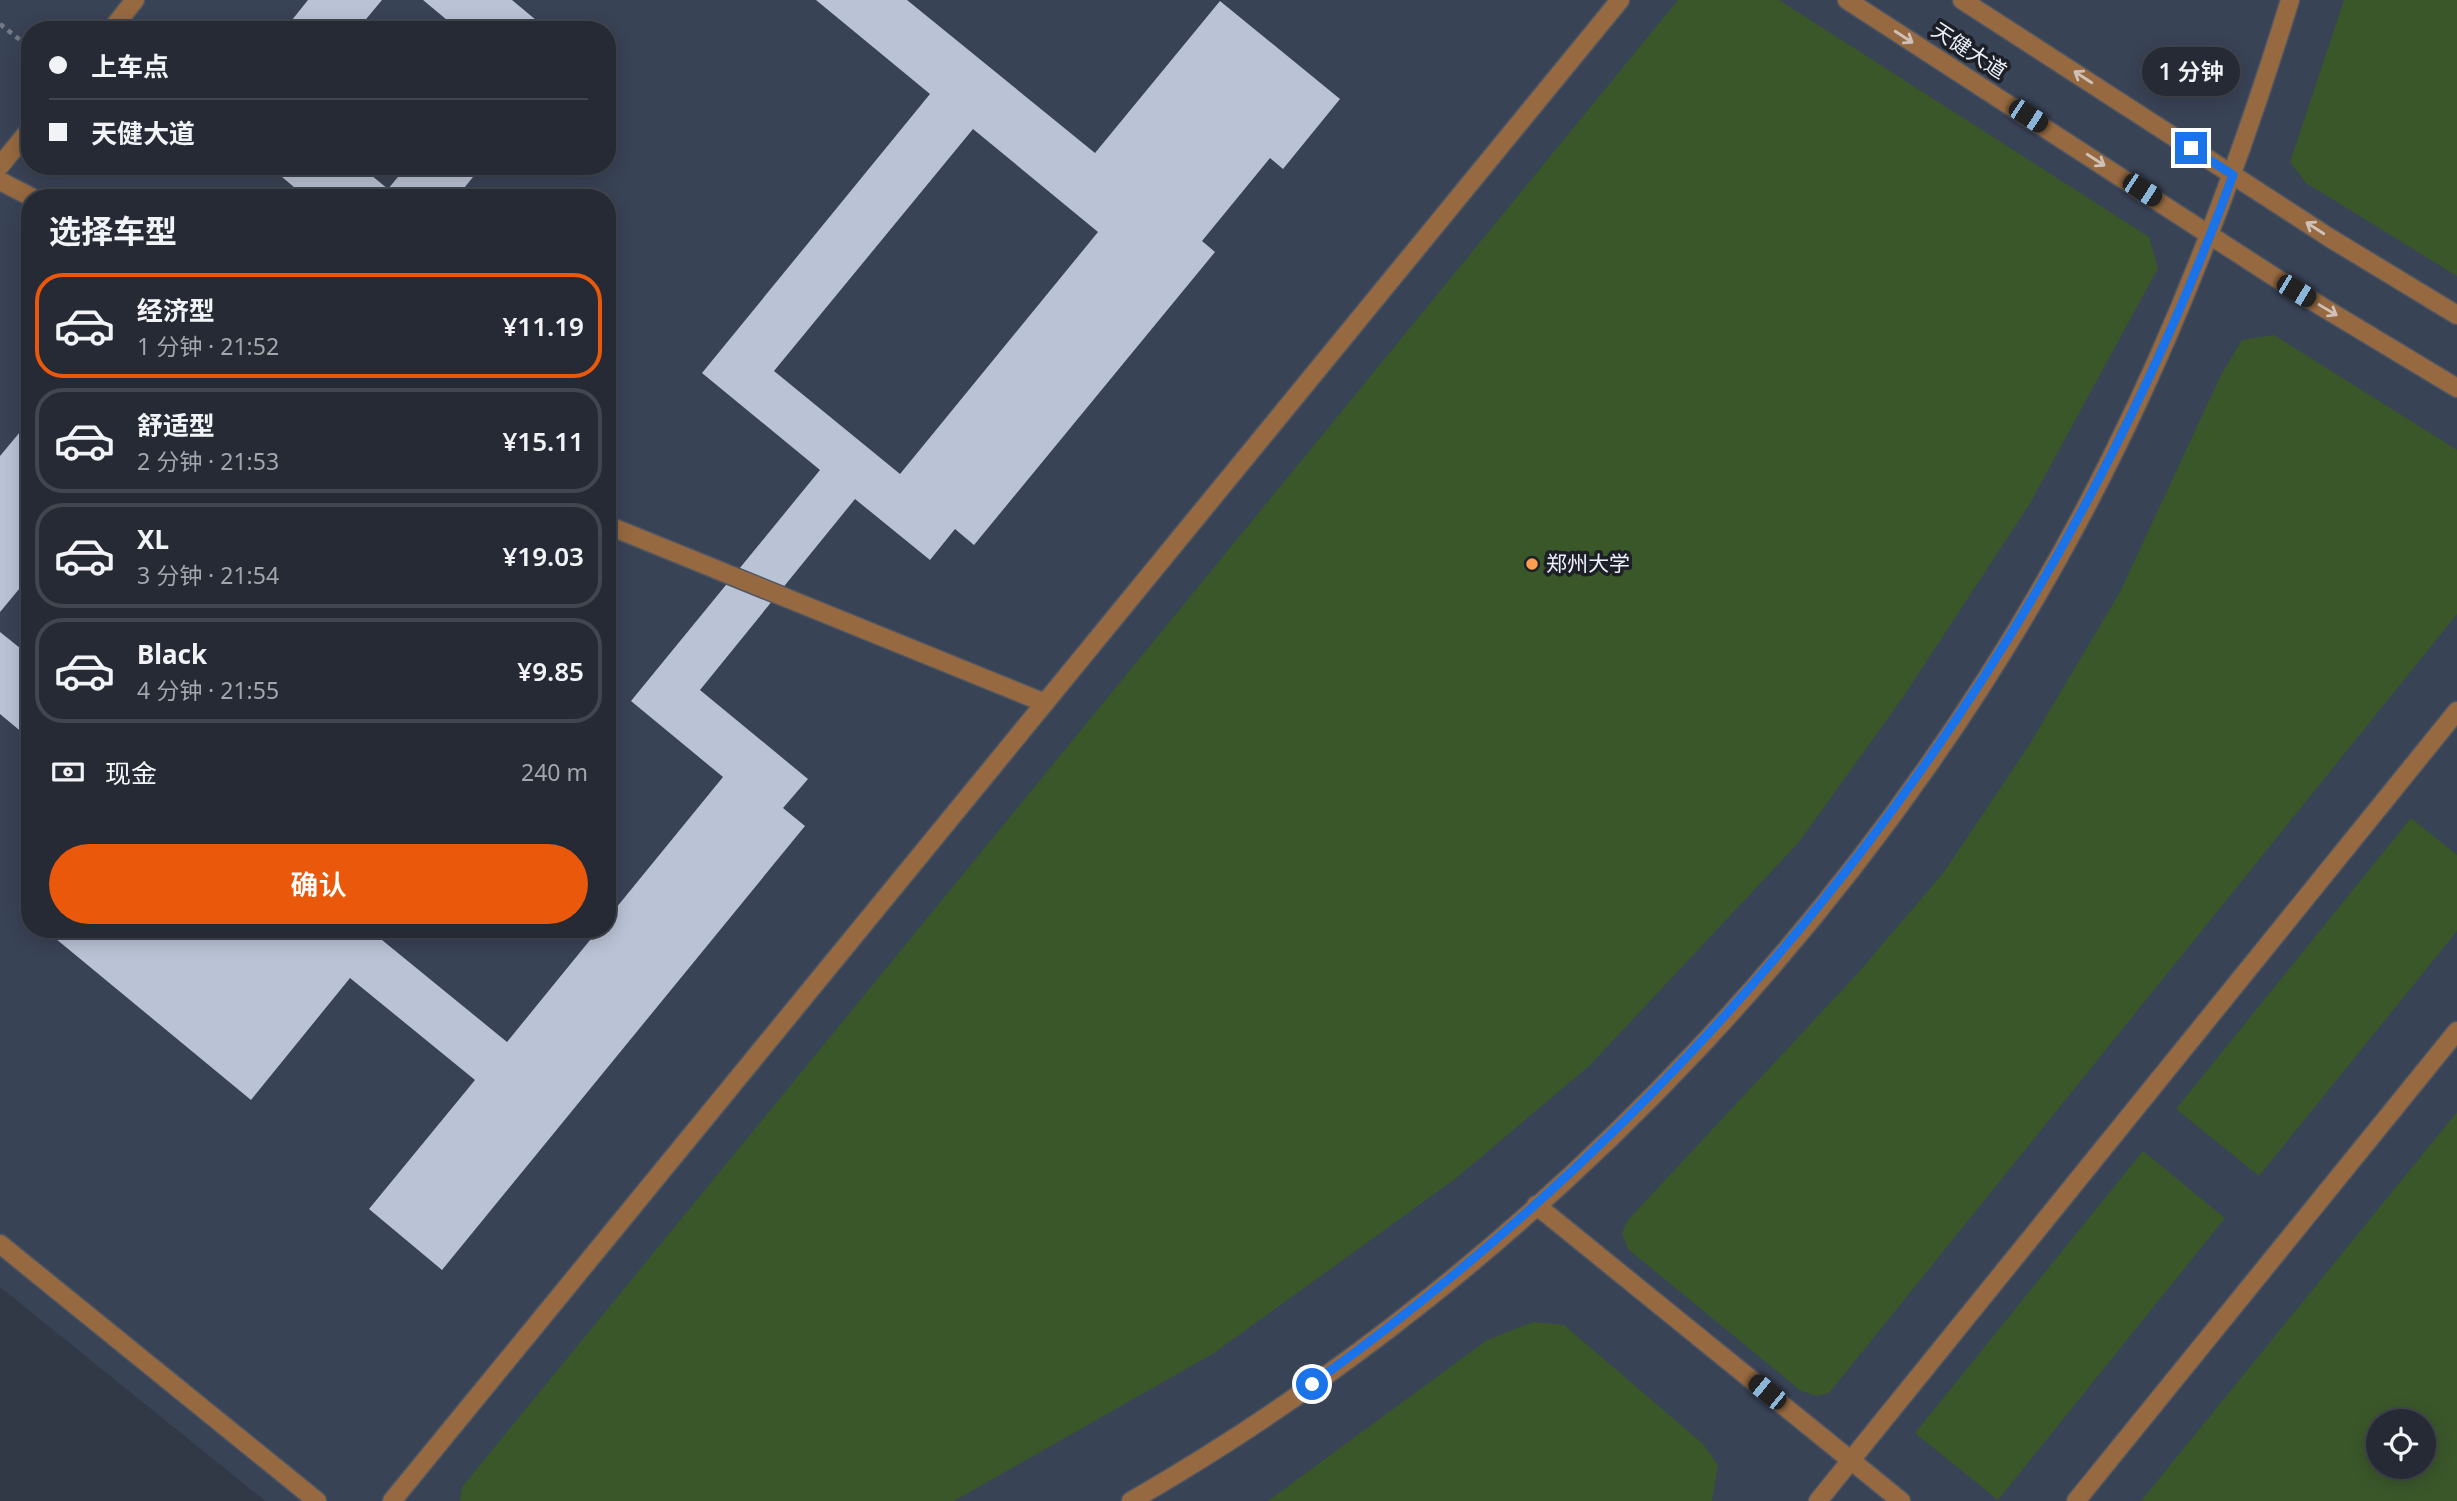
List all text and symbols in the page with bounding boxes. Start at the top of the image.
street label: 天健大道 [1927,16,2012,85]
one-way arrow [1894,30,1914,44]
callout: 1 分钟 [2142,46,2240,96]
text: 上车点 [91,48,169,84]
text: 1 分钟 [2158,55,2224,87]
one-way arrow [2074,70,2094,84]
car [2005,96,2052,136]
text: 天健大道 [91,115,195,151]
route end [2175,132,2207,164]
one-way arrow [2086,152,2105,167]
car [2119,170,2166,210]
text: 选择车型 [49,209,177,252]
one-way arrow [2306,221,2325,236]
car [2273,271,2320,311]
text: 经济型 [137,292,215,328]
icon: car [53,294,116,357]
one-way arrow [2317,303,2337,317]
text: ¥11.19 [502,308,584,344]
text: 1 分钟 · 21:52 [137,330,279,362]
text: 舒适型 [137,407,215,443]
icon: car [53,409,116,472]
text: ¥15.11 [502,423,584,459]
text: 2 分钟 · 21:53 [137,445,279,477]
text: XL [137,521,169,557]
icon: car [53,524,116,587]
text: ¥19.03 [502,538,584,574]
place label: 郑州大学 [1546,549,1630,577]
marker: 郑州大学 [1524,556,1540,572]
text: 3 分钟 · 21:54 [137,559,279,591]
text: Black [137,636,207,672]
icon: car [53,639,116,702]
text: ¥9.85 [517,653,584,689]
text: 4 分钟 · 21:55 [137,674,279,706]
icon: cash [49,753,87,791]
text: 现金 [105,755,157,791]
text: 240 m [521,756,588,788]
button: 确认 [49,844,588,924]
route start [1296,1368,1328,1400]
car [1745,1371,1790,1413]
map controls [2366,1409,2436,1479]
button: locate [2366,1409,2436,1479]

